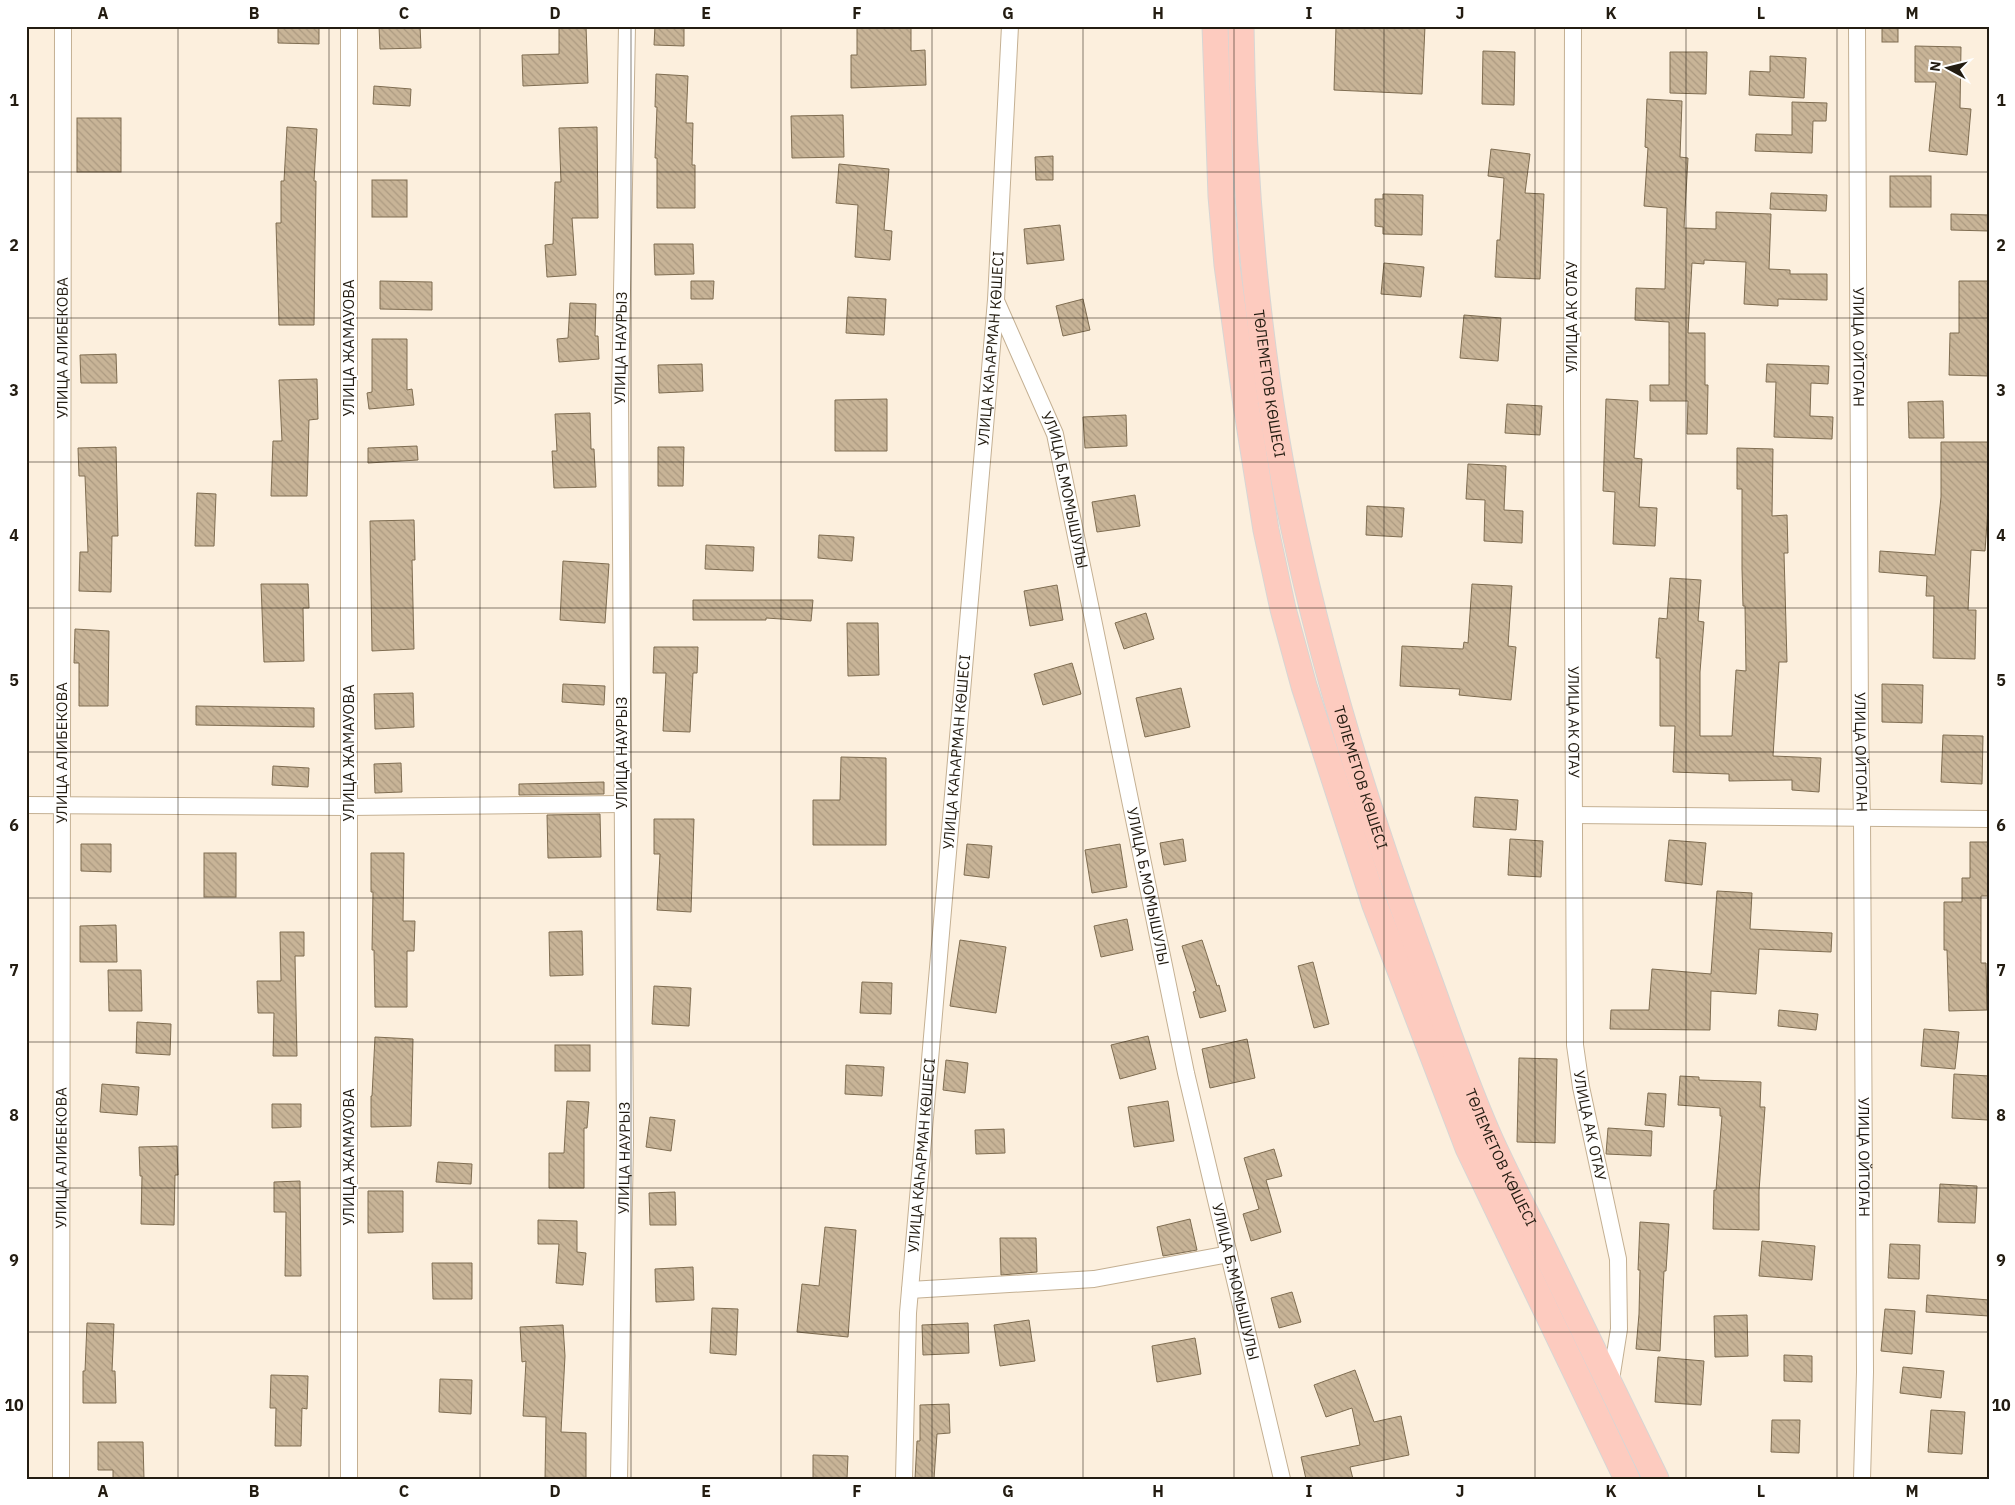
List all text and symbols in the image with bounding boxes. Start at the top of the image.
text: A [98,3,109,23]
text: B [249,3,260,23]
text: C [399,3,409,23]
text: D [549,3,561,23]
text: E [701,3,711,23]
text: F [852,3,862,23]
text: G [1002,3,1014,23]
text: H [1152,3,1164,23]
text: I [1306,3,1313,23]
text: J [1456,3,1464,23]
text: K [1605,3,1617,23]
text: L [1757,3,1765,23]
text: M [1905,3,1919,23]
north arrow [1922,42,1972,92]
text: N [1926,60,1945,73]
text: 1 [9,90,19,110]
text: 1 [1996,90,2006,110]
text: 2 [9,235,19,255]
text: 2 [1996,235,2006,255]
street label: УЛИЦА КАҺАРМАН КӨШЕСІ [973,251,1007,447]
street label: УЛИЦА АК ОТАУ [1562,261,1581,373]
street label: УЛИЦА АЛИБЕКОВА [52,277,72,419]
street label: УЛИЦА ЖАМАУОВА [339,279,358,416]
street label: УЛИЦА ОЙТОГАН [1849,287,1869,407]
street label: УЛИЦА НАУРЫЗ [610,291,631,405]
street label: ТӨЛЕМЕТОВ КӨШЕСІ [1249,309,1290,459]
text: 3 [9,380,19,400]
text: 3 [1996,380,2006,400]
street label: УЛИЦА Б.МОМЫШУЛЫ [1037,408,1092,570]
text: 4 [9,525,19,545]
text: 4 [1996,525,2006,545]
street label: УЛИЦА КАҺАРМАН КӨШЕСІ [938,654,974,850]
street label: УЛИЦА АК ОТАУ [1564,666,1584,778]
text: 5 [9,670,19,690]
text: 5 [1996,670,2006,690]
street label: УЛИЦА АЛИБЕКОВА [52,682,71,824]
street label: УЛИЦА ЖАМАУОВА [339,684,358,821]
street label: УЛИЦА ОЙТОГАН [1851,692,1872,812]
street label: УЛИЦА НАУРЫЗ [612,697,631,809]
street label: ТӨЛЕМЕТОВ КӨШЕСІ [1330,703,1392,852]
street label: УЛИЦА Б.МОМЫШУЛЫ [1123,806,1174,967]
text: 6 [9,815,19,835]
text: 6 [1996,815,2006,835]
text: 7 [9,960,19,980]
text: 7 [1996,960,2006,980]
street label: УЛИЦА КАҺАРМАН КӨШЕСІ [903,1057,939,1254]
street label: УЛИЦА АК ОТАУ [1570,1069,1611,1183]
street label: ТӨЛЕМЕТОВ КӨШЕСІ [1461,1086,1541,1229]
street label: УЛИЦА АЛИБЕКОВА [51,1087,71,1229]
street label: УЛИЦА ЖАМАУОВА [339,1088,358,1225]
street label: УЛИЦА ОЙТОГАН [1855,1097,1874,1217]
street label: УЛИЦА НАУРЫЗ [614,1102,634,1215]
text: 8 [9,1105,19,1125]
text: 8 [1996,1105,2006,1125]
street label: УЛИЦА Б.МОМЫШУЛЫ [1208,1201,1264,1362]
text: 9 [9,1250,19,1270]
text: 9 [1996,1250,2006,1270]
text: 10 [4,1395,24,1415]
text: 10 [1991,1395,2011,1415]
text: A [98,1481,109,1501]
text: B [249,1481,260,1501]
text: C [399,1481,409,1501]
text: D [549,1481,561,1501]
text: E [701,1481,711,1501]
text: F [852,1481,862,1501]
text: G [1002,1481,1014,1501]
text: H [1152,1481,1164,1501]
text: I [1306,1481,1313,1501]
text: J [1456,1481,1464,1501]
text: K [1605,1481,1617,1501]
text: L [1757,1481,1765,1501]
text: M [1905,1481,1919,1501]

